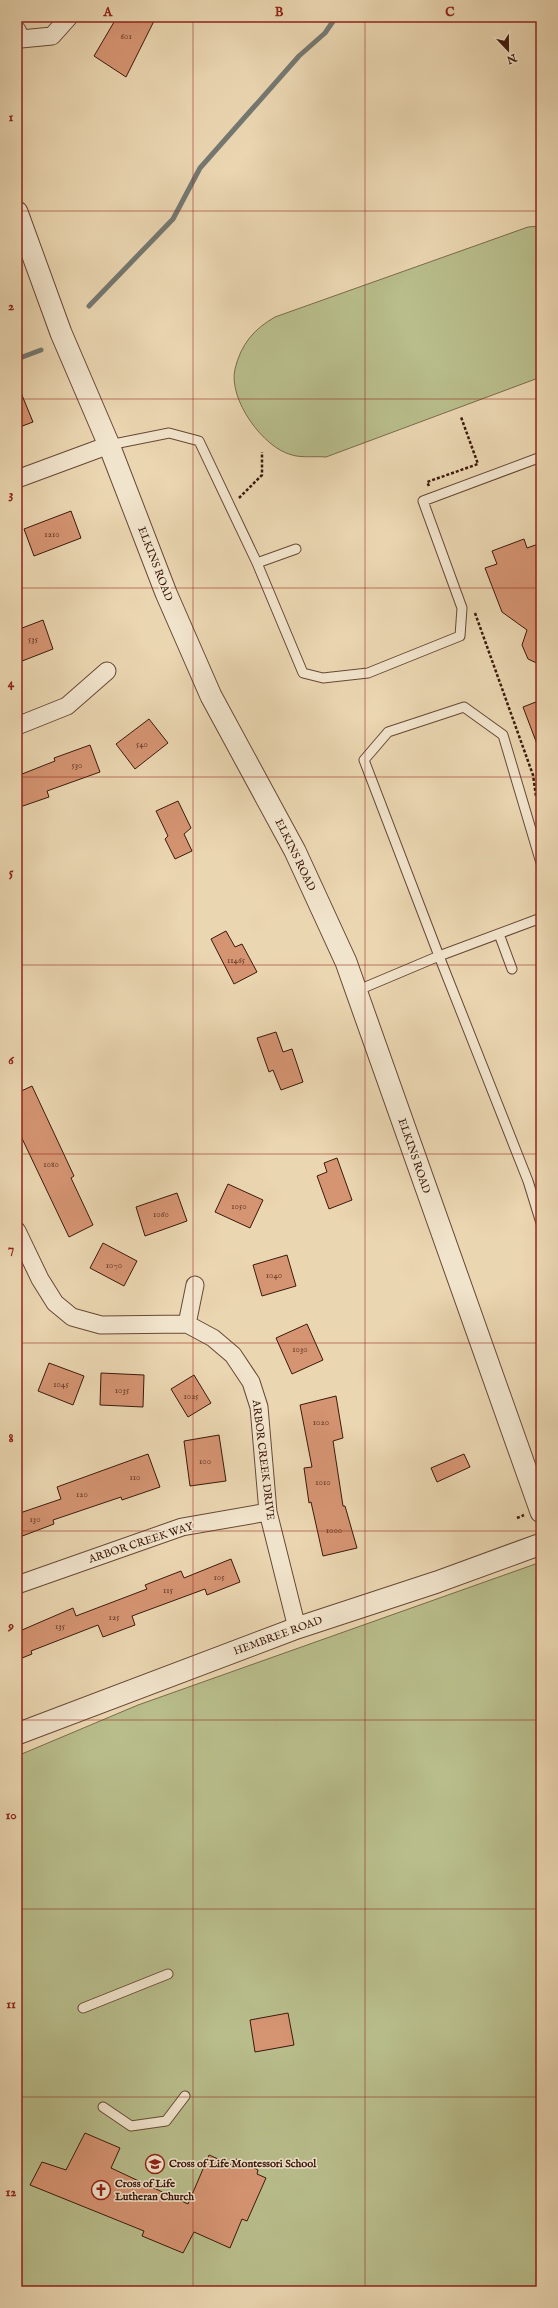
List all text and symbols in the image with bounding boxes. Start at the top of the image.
text: A [103,4,114,21]
text: B [275,4,284,21]
text: C [445,4,455,21]
north arrow [488,30,528,70]
house number: 601 [120,31,132,42]
text: N [504,50,519,67]
text: 1 [9,109,14,126]
text: 2 [8,298,14,315]
text: 3 [9,486,14,503]
street label: ELKINS ROAD [134,525,176,603]
house number: 1210 [44,529,60,540]
house number: 535 [28,634,39,645]
text: 4 [8,675,15,692]
house number: 540 [136,739,148,750]
house number: 530 [71,760,83,771]
street label: ELKINS ROAD [271,817,319,894]
text: 5 [9,864,14,881]
house number: 11465 [227,955,246,966]
text: 6 [8,1052,14,1069]
street label: ELKINS ROAD [395,1116,433,1196]
house number: 1080 [43,1159,59,1170]
house number: 1050 [231,1201,247,1212]
house number: 1060 [153,1209,169,1220]
text: 7 [8,1241,14,1258]
house number: 1070 [106,1260,122,1271]
house number: 1040 [266,1270,282,1281]
house number: 1030 [292,1344,308,1355]
house number: 1045 [53,1379,69,1390]
house number: 1035 [115,1385,130,1396]
house number: 1025 [183,1391,199,1402]
street label: ARBOR CREEK DRIVE [249,1398,277,1521]
house number: 1020 [313,1417,329,1428]
text: 8 [8,1430,14,1447]
house number: 100 [199,1456,211,1467]
house number: 110 [129,1472,141,1483]
house number: 1010 [315,1477,331,1488]
house number: 120 [76,1489,88,1500]
house number: 130 [29,1514,41,1525]
street label: ARBOR CREEK WAY [86,1519,196,1567]
house number: 1000 [326,1525,342,1536]
house number: 105 [214,1572,225,1583]
house number: 115 [163,1585,174,1596]
house number: 125 [109,1612,120,1623]
street label: HEMBREE ROAD [232,1613,325,1659]
text: 9 [7,1618,14,1635]
house number: 135 [55,1621,66,1632]
text: 10 [5,1807,17,1824]
text: 11 [6,1996,16,2013]
school or university icon: Cross of Life Montessori School [144,2153,166,2175]
place label: Cross of Life Montessori School [169,2157,317,2171]
place label: Cross of Life Lutheran Church [114,2177,194,2204]
church icon: Cross of Life Lutheran Church [90,2179,112,2201]
text: 12 [6,2184,16,2201]

